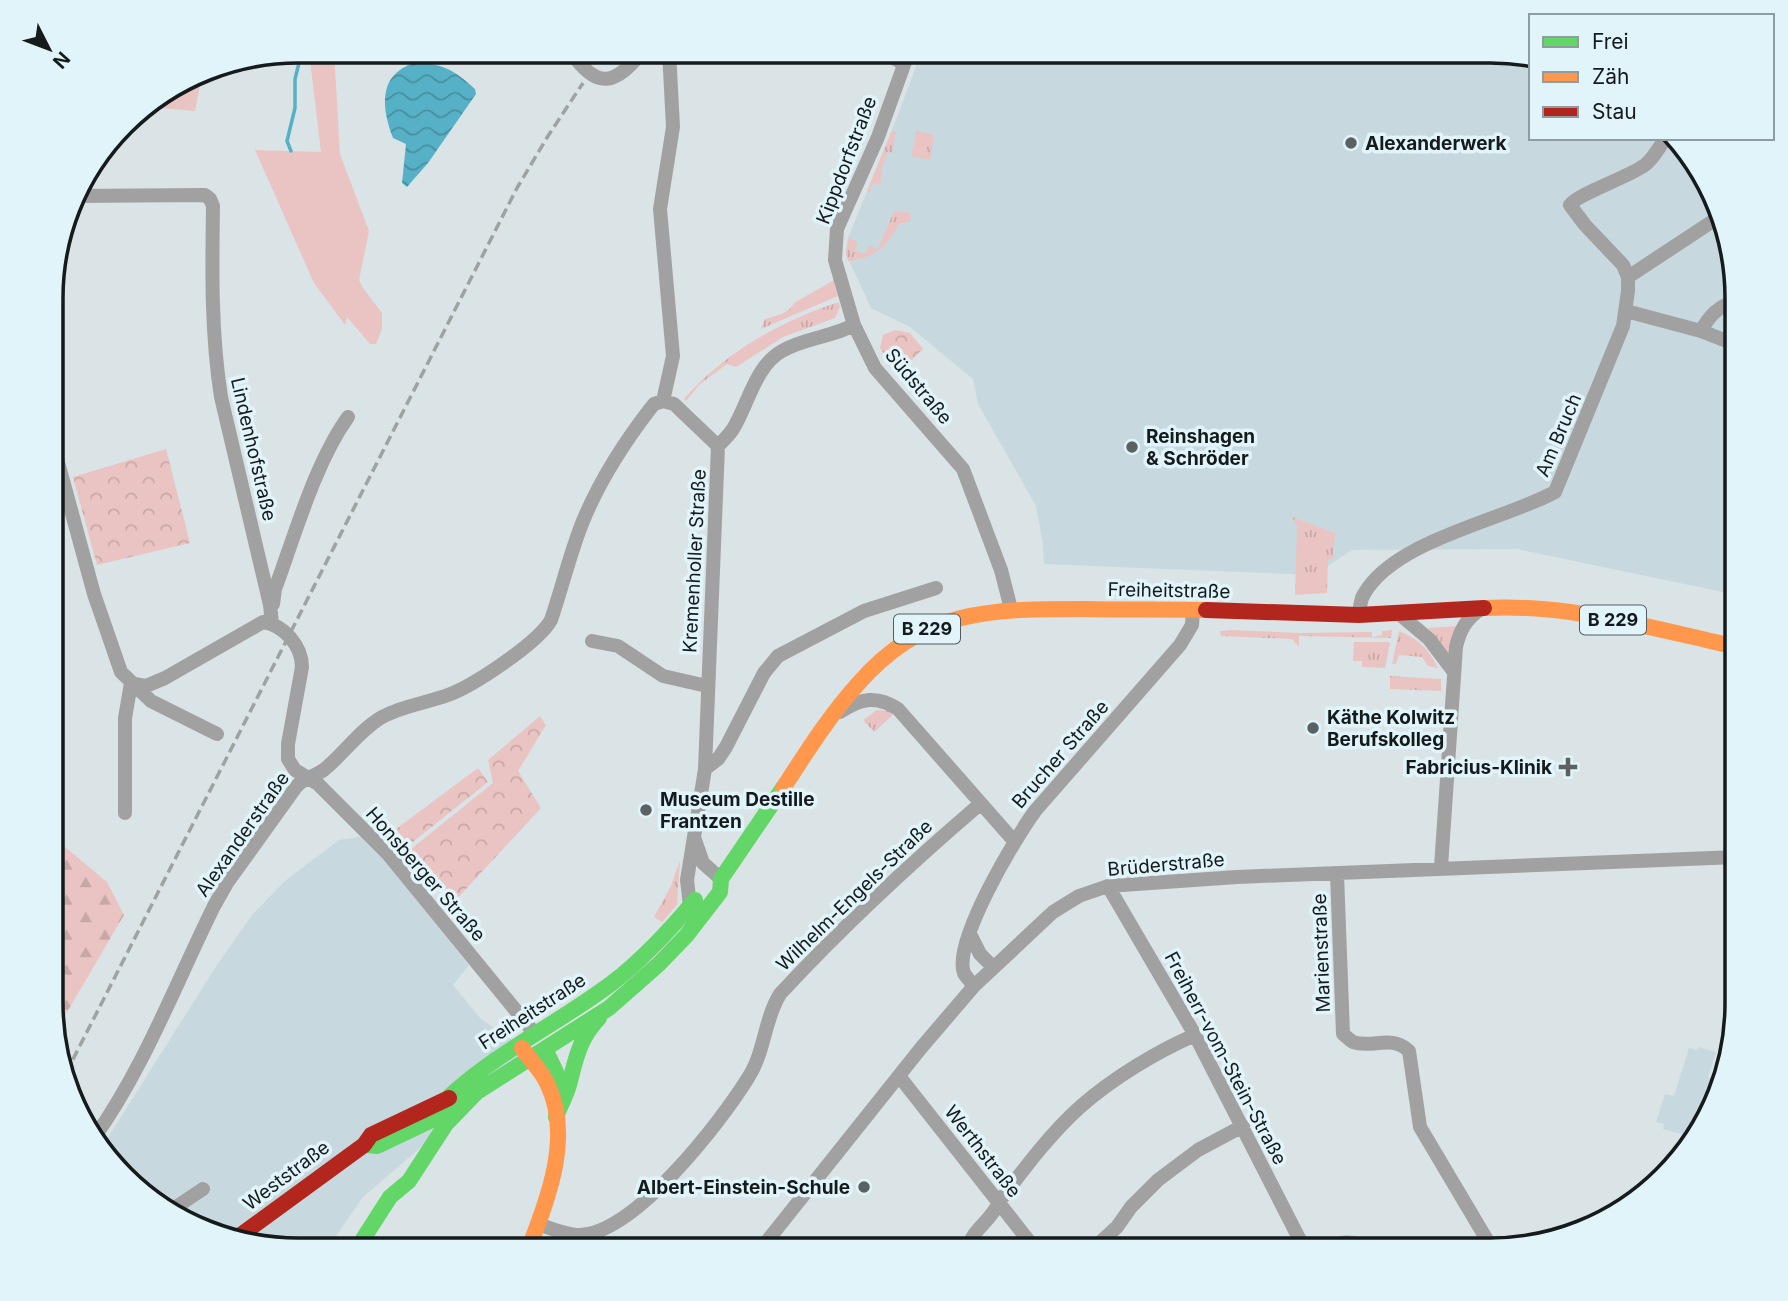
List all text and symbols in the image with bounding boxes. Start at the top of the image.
north arrow [14,14,84,84]
legend [1529,14,1774,140]
text: Frei [1592,29,1629,54]
text: N [48,47,75,73]
text: Zäh [1592,64,1629,89]
street label: Kippdorfstraße [812,93,881,227]
text: Stau [1592,99,1637,124]
place label: Alexanderwerk [1365,132,1507,155]
marker: Alexanderwerk [1343,135,1359,151]
street label: Südstraße [880,344,957,429]
street label: Lindenhofstraße [226,375,281,523]
street label: Am Bruch [1531,390,1586,480]
place label: Reinshagen & Schröder [1146,425,1255,470]
marker: Reinshagen & Schröder [1124,439,1140,455]
street label: Kremenholler Straße [678,469,711,654]
street label: Freiheitstraße [1107,578,1231,603]
road number: B 229 [1580,606,1646,634]
road number: B 229 [894,614,960,644]
street label: Brucher Straße [1007,696,1114,813]
place label: Käthe Kolwitz Berufskolleg [1327,706,1455,751]
marker: Käthe Kolwitz Berufskolleg [1305,720,1321,736]
place label: Fabricius-Klinik [1405,756,1552,779]
marker: Fabricius-Klinik [1558,757,1578,777]
street label: Alexanderstraße [191,767,294,901]
place label: Museum Destille Frantzen [660,788,815,833]
street label: Honsberger Straße [361,802,490,946]
marker: Museum Destille Frantzen [638,802,654,818]
street label: Wilhelm-Engels-Straße [772,815,937,976]
street label: Brüderstraße [1106,848,1226,881]
street label: Marienstraße [1308,893,1335,1013]
street label: Freiherr-vom-Stein-Straße [1160,948,1292,1169]
street label: Freiheitstraße [474,968,590,1055]
street label: Werthstraße [939,1101,1026,1202]
street label: Weststraße [239,1136,334,1215]
place label: Albert-Einstein-Schule [637,1176,850,1199]
marker: Albert-Einstein-Schule [856,1179,872,1195]

